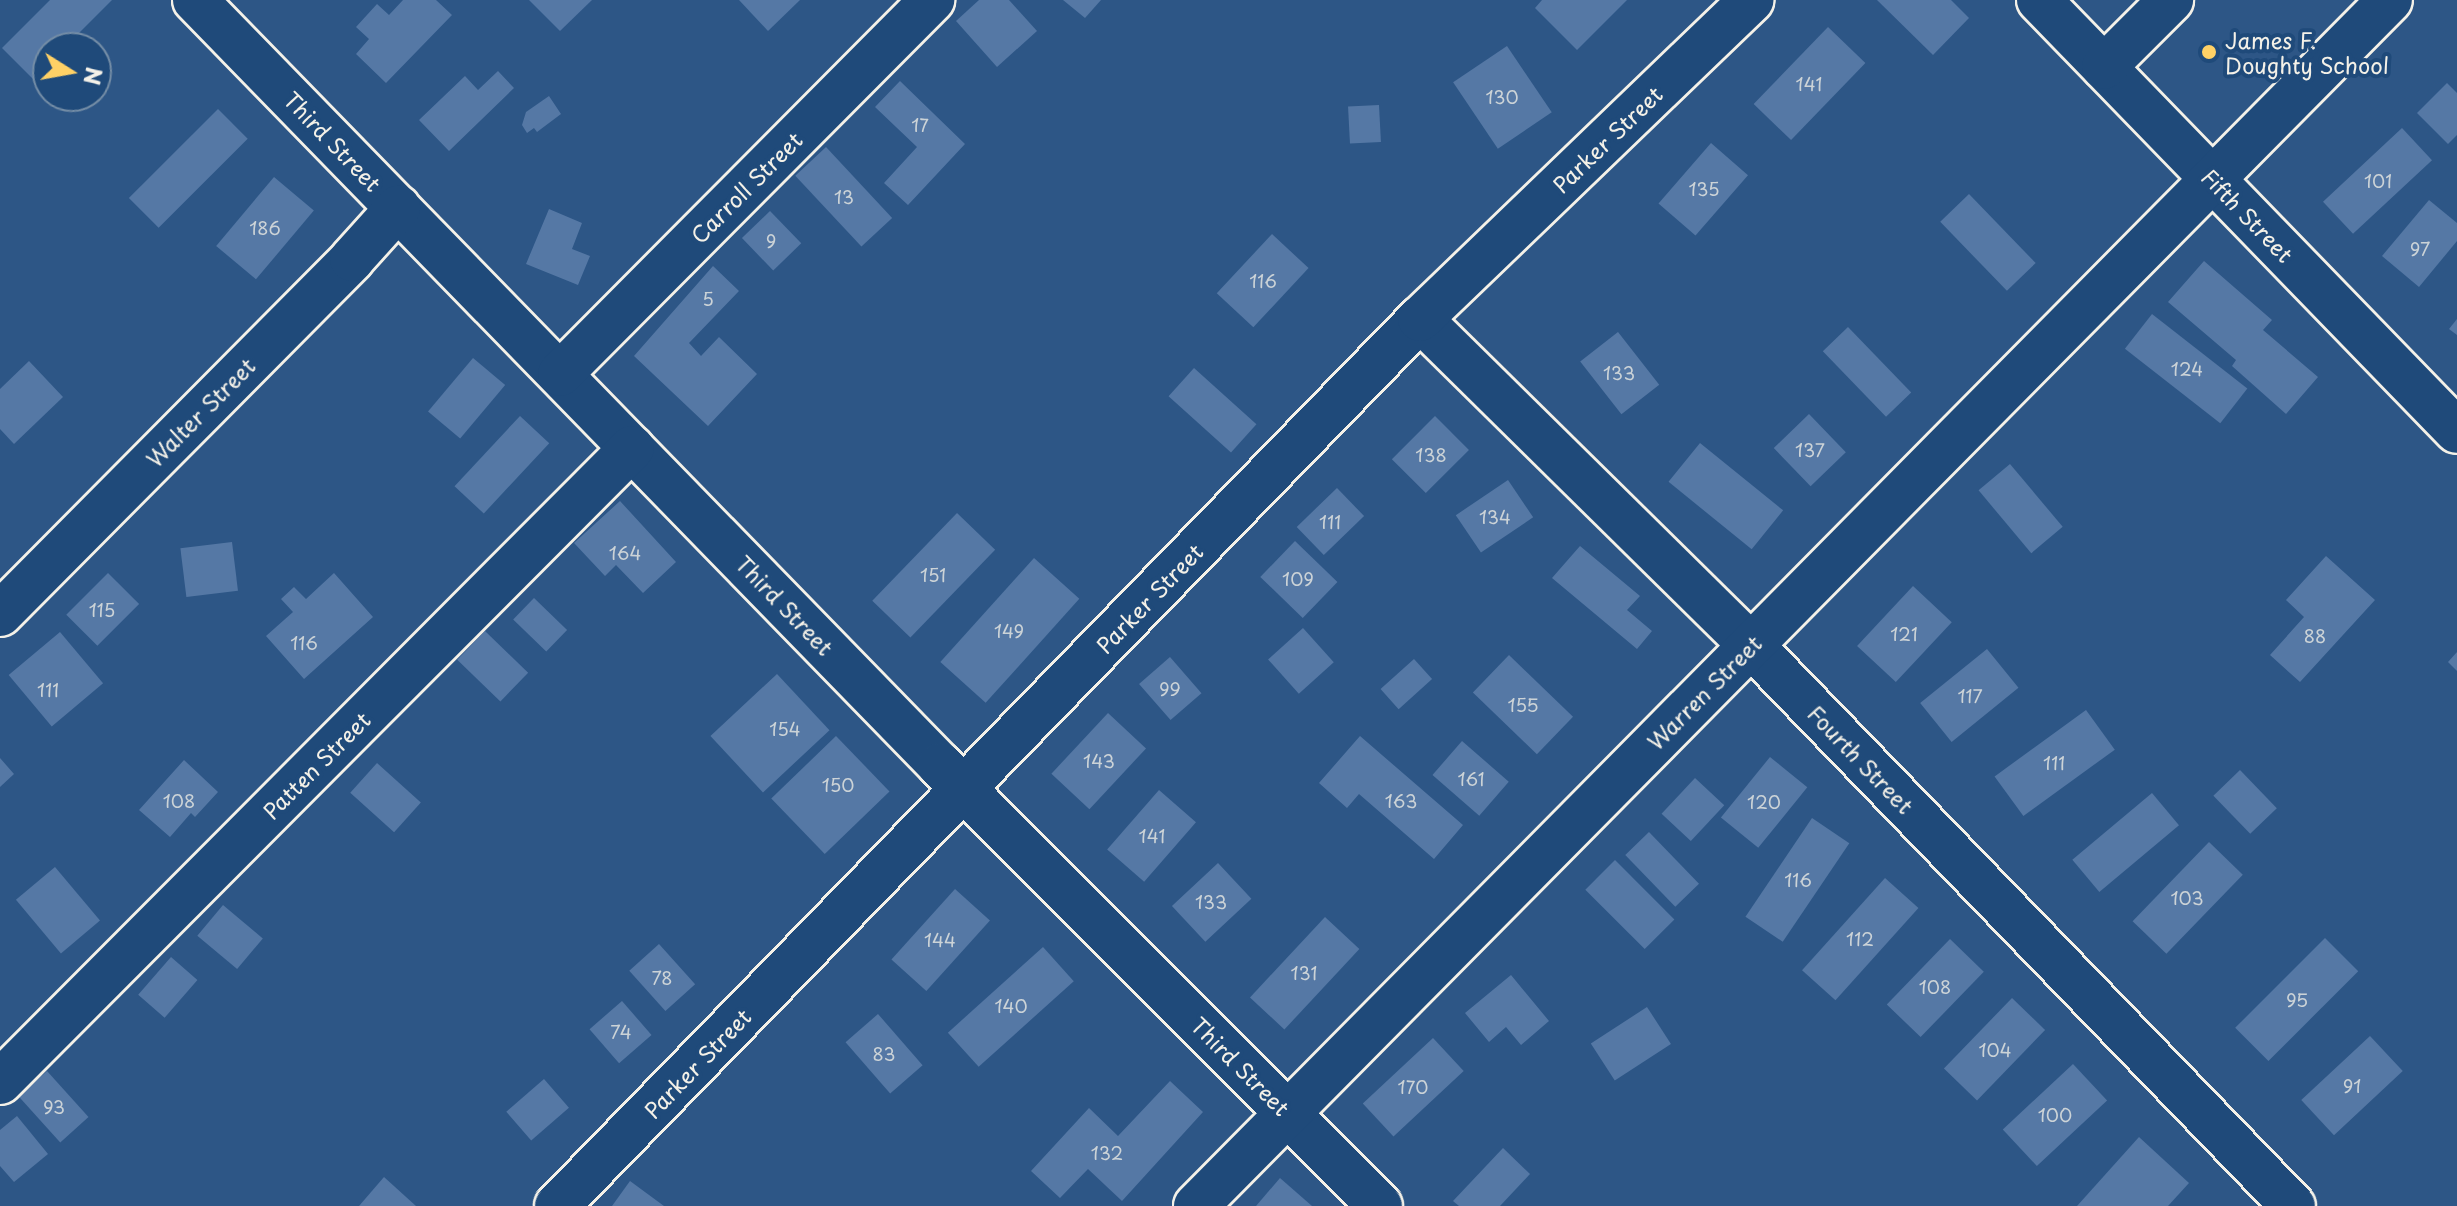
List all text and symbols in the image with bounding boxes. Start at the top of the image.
place label: James F. Doughty School [2225,26,2390,78]
north arrow [32,32,112,112]
marker: James F. Doughty School [2200,43,2218,61]
text: N [76,65,112,88]
house number: 141 [1796,73,1822,95]
street label: Parker Street [1546,80,1668,198]
street label: Third Street [279,85,387,197]
house number: 130 [1485,86,1519,108]
house number: 17 [911,114,929,136]
street label: Carroll Street [685,126,807,248]
street label: Fifth Street [2196,162,2300,268]
house number: 101 [2364,170,2392,192]
house number: 135 [1688,178,1720,200]
house number: 13 [834,186,854,208]
house number: 186 [249,217,281,239]
house number: 9 [766,230,776,252]
house number: 97 [2410,238,2430,260]
house number: 116 [1249,270,1277,292]
house number: 5 [702,288,714,310]
street label: Walter Street [140,352,260,472]
house number: 124 [2171,358,2203,380]
house number: 133 [1603,362,1635,384]
house number: 137 [1795,439,1825,461]
house number: 138 [1415,444,1447,466]
house number: 134 [1479,506,1511,528]
house number: 111 [1319,511,1341,533]
street label: Parker Street [1090,537,1208,659]
house number: 164 [609,542,641,564]
street label: Third Street [731,549,839,661]
house number: 151 [920,564,946,586]
house number: 109 [1282,568,1314,590]
house number: 115 [89,599,115,621]
house number: 149 [994,620,1024,642]
house number: 121 [1890,623,1918,645]
house number: 88 [2304,625,2326,647]
street label: Warren Street [1641,629,1767,755]
house number: 116 [290,632,318,654]
house number: 99 [1159,678,1181,700]
house number: 111 [37,679,59,701]
house number: 117 [1957,685,1983,707]
house number: 155 [1507,694,1539,716]
street label: Fourth Street [1802,699,1920,819]
street label: Patten Street [257,706,375,824]
house number: 154 [769,718,801,740]
house number: 143 [1083,750,1115,772]
house number: 111 [2043,752,2065,774]
house number: 161 [1458,768,1484,790]
house number: 150 [822,774,854,796]
house number: 108 [163,790,195,812]
house number: 163 [1385,790,1417,812]
house number: 120 [1747,791,1781,813]
house number: 141 [1139,825,1165,847]
house number: 116 [1784,869,1812,891]
house number: 103 [2170,887,2204,909]
house number: 133 [1195,891,1227,913]
house number: 112 [1846,928,1874,950]
house number: 144 [924,929,956,951]
house number: 131 [1291,962,1317,984]
house number: 78 [652,967,672,989]
house number: 108 [1919,976,1951,998]
house number: 95 [2286,989,2308,1011]
house number: 140 [994,995,1028,1017]
street label: Parker Street [638,1002,756,1124]
street label: Third Street [1186,1011,1296,1121]
house number: 74 [610,1021,632,1043]
house number: 104 [1978,1039,2012,1061]
house number: 83 [873,1043,895,1065]
house number: 91 [2343,1075,2361,1097]
house number: 170 [1398,1076,1428,1098]
house number: 93 [43,1096,65,1118]
house number: 100 [2038,1104,2072,1126]
house number: 132 [1091,1142,1123,1164]

